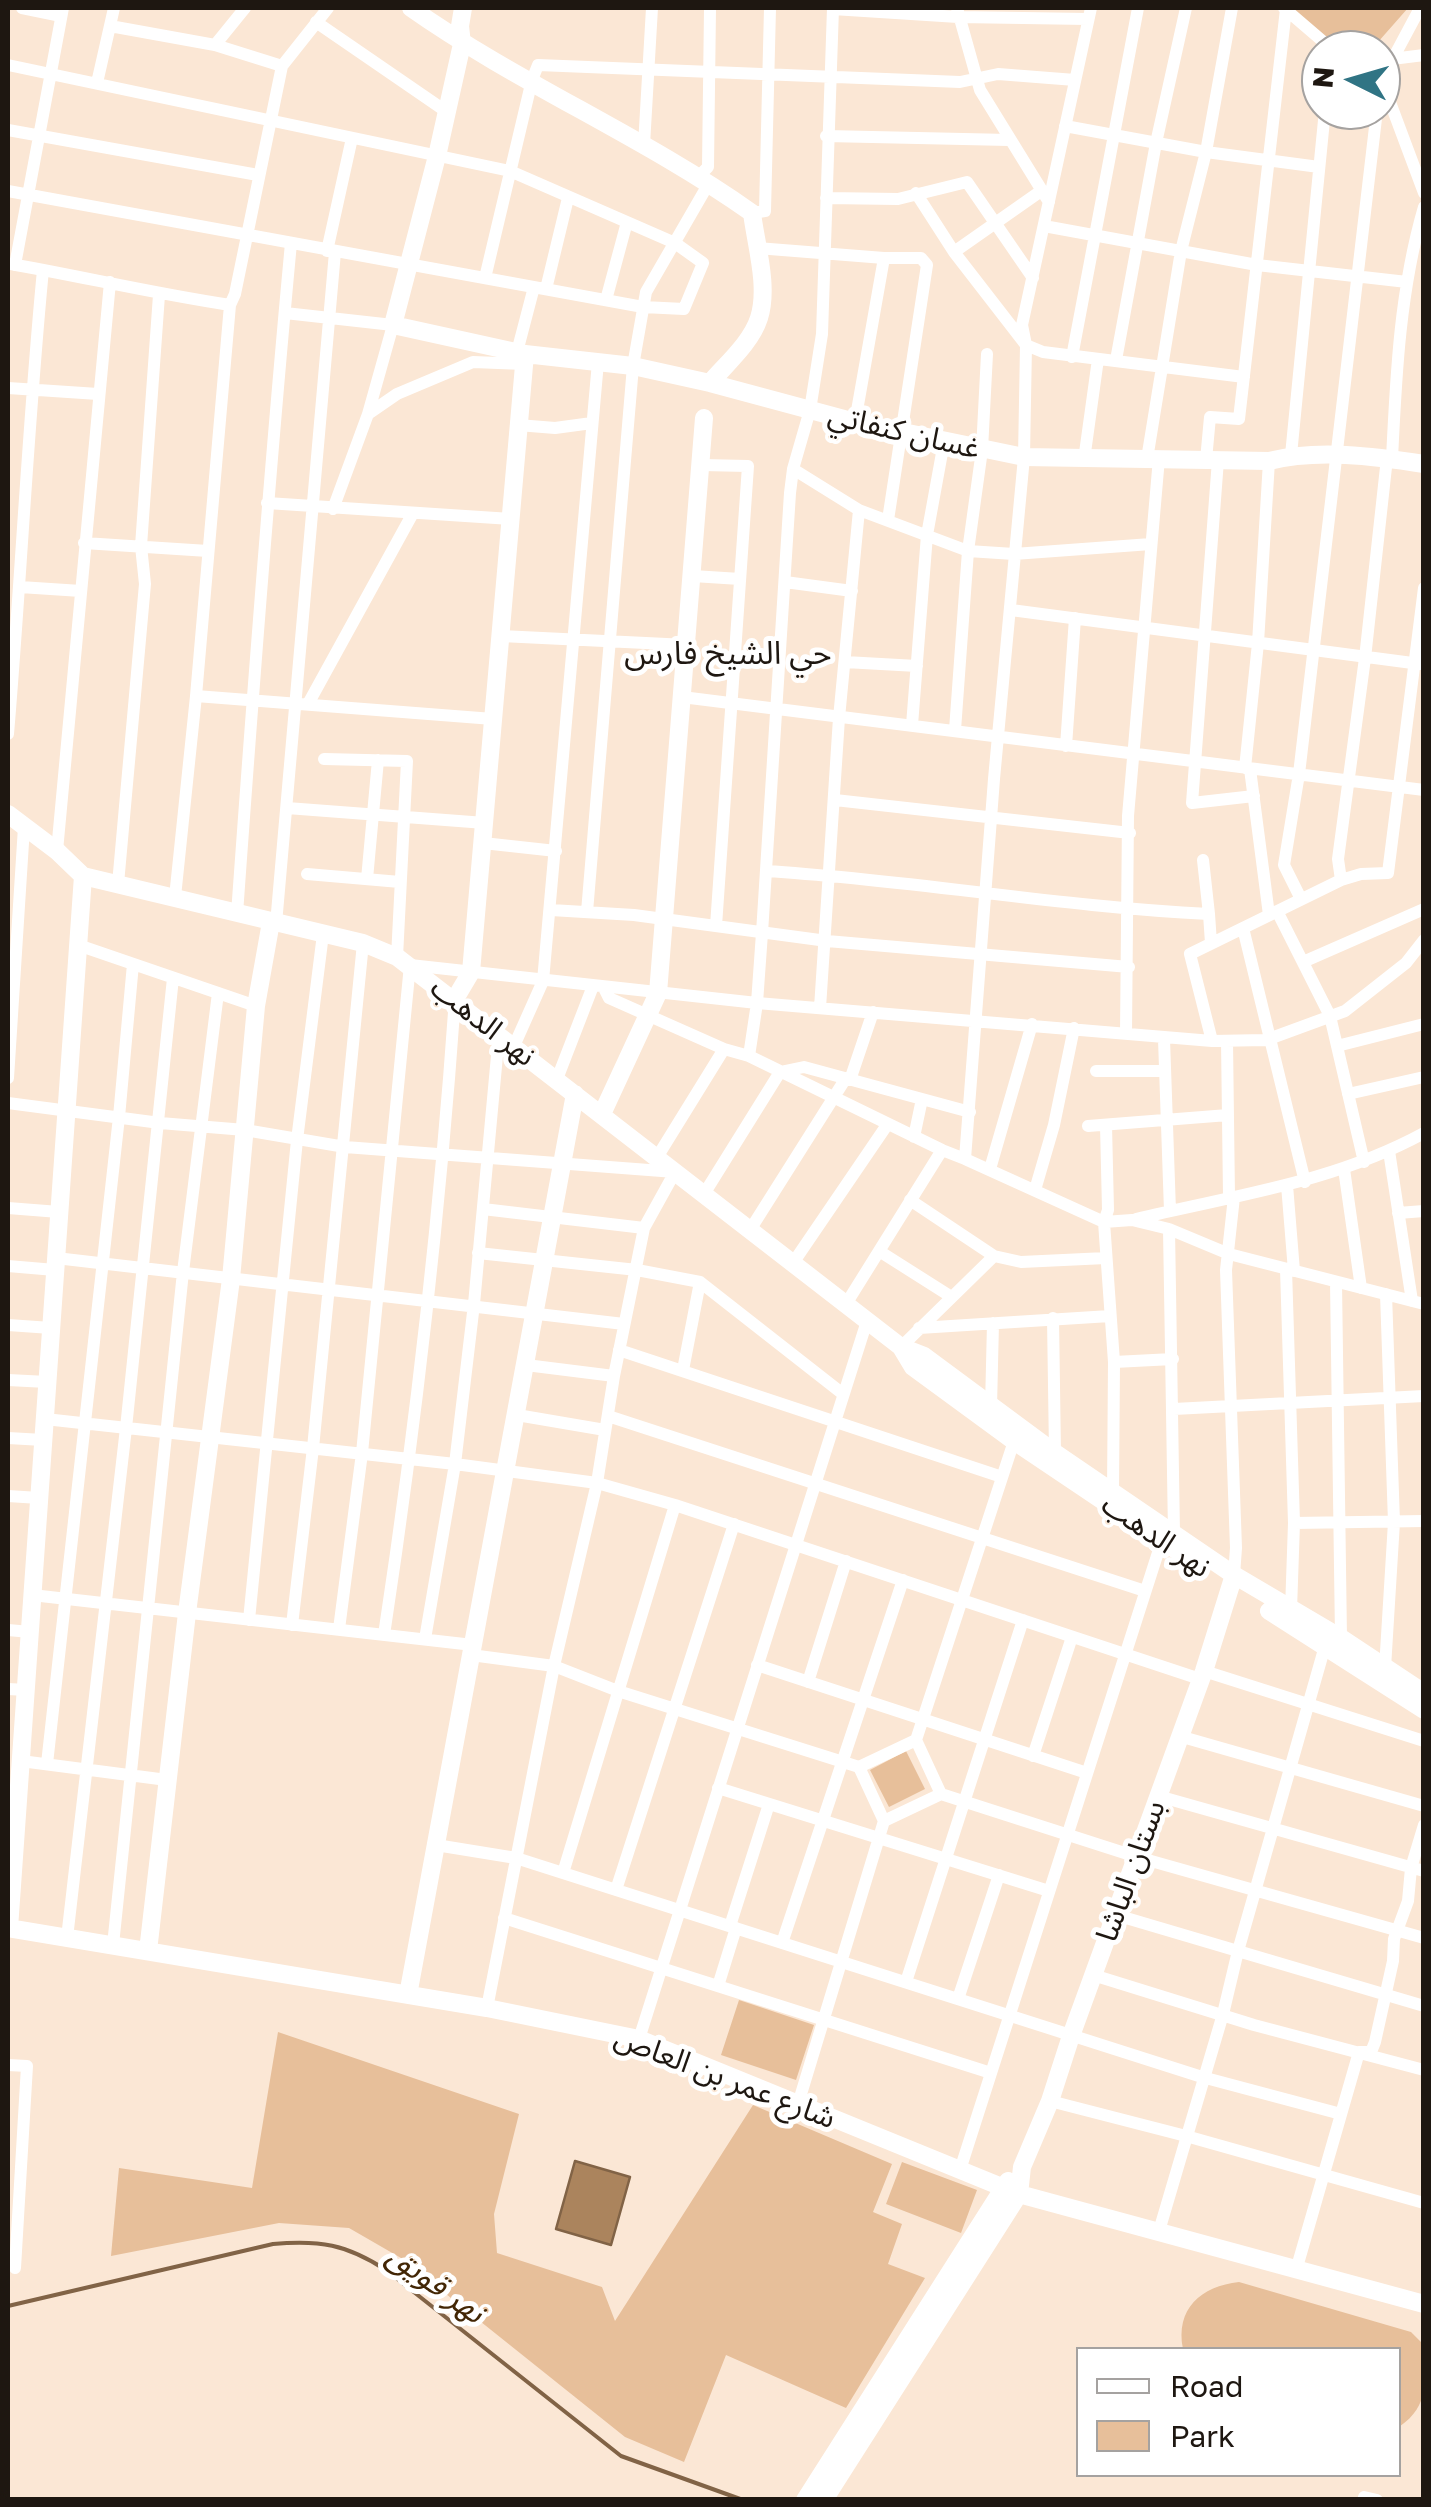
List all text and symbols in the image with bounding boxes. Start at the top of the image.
north arrow [1301,30,1401,130]
text: N [1305,65,1340,90]
street label: غسان كنفاتي [825,397,983,467]
district label: حي الشيخ فارس [624,635,832,673]
street label: نهر الدهب [423,970,543,1074]
street label: نهر الدهب [1095,1487,1217,1585]
street label: بستان الباشا [1089,1795,1173,1947]
street label: شارع عمر بن العاص [609,2019,841,2137]
water label: نهر قويق [380,2236,492,2332]
legend [1076,2347,1401,2477]
text: Road [1170,2368,1244,2404]
text: Park [1170,2418,1235,2454]

